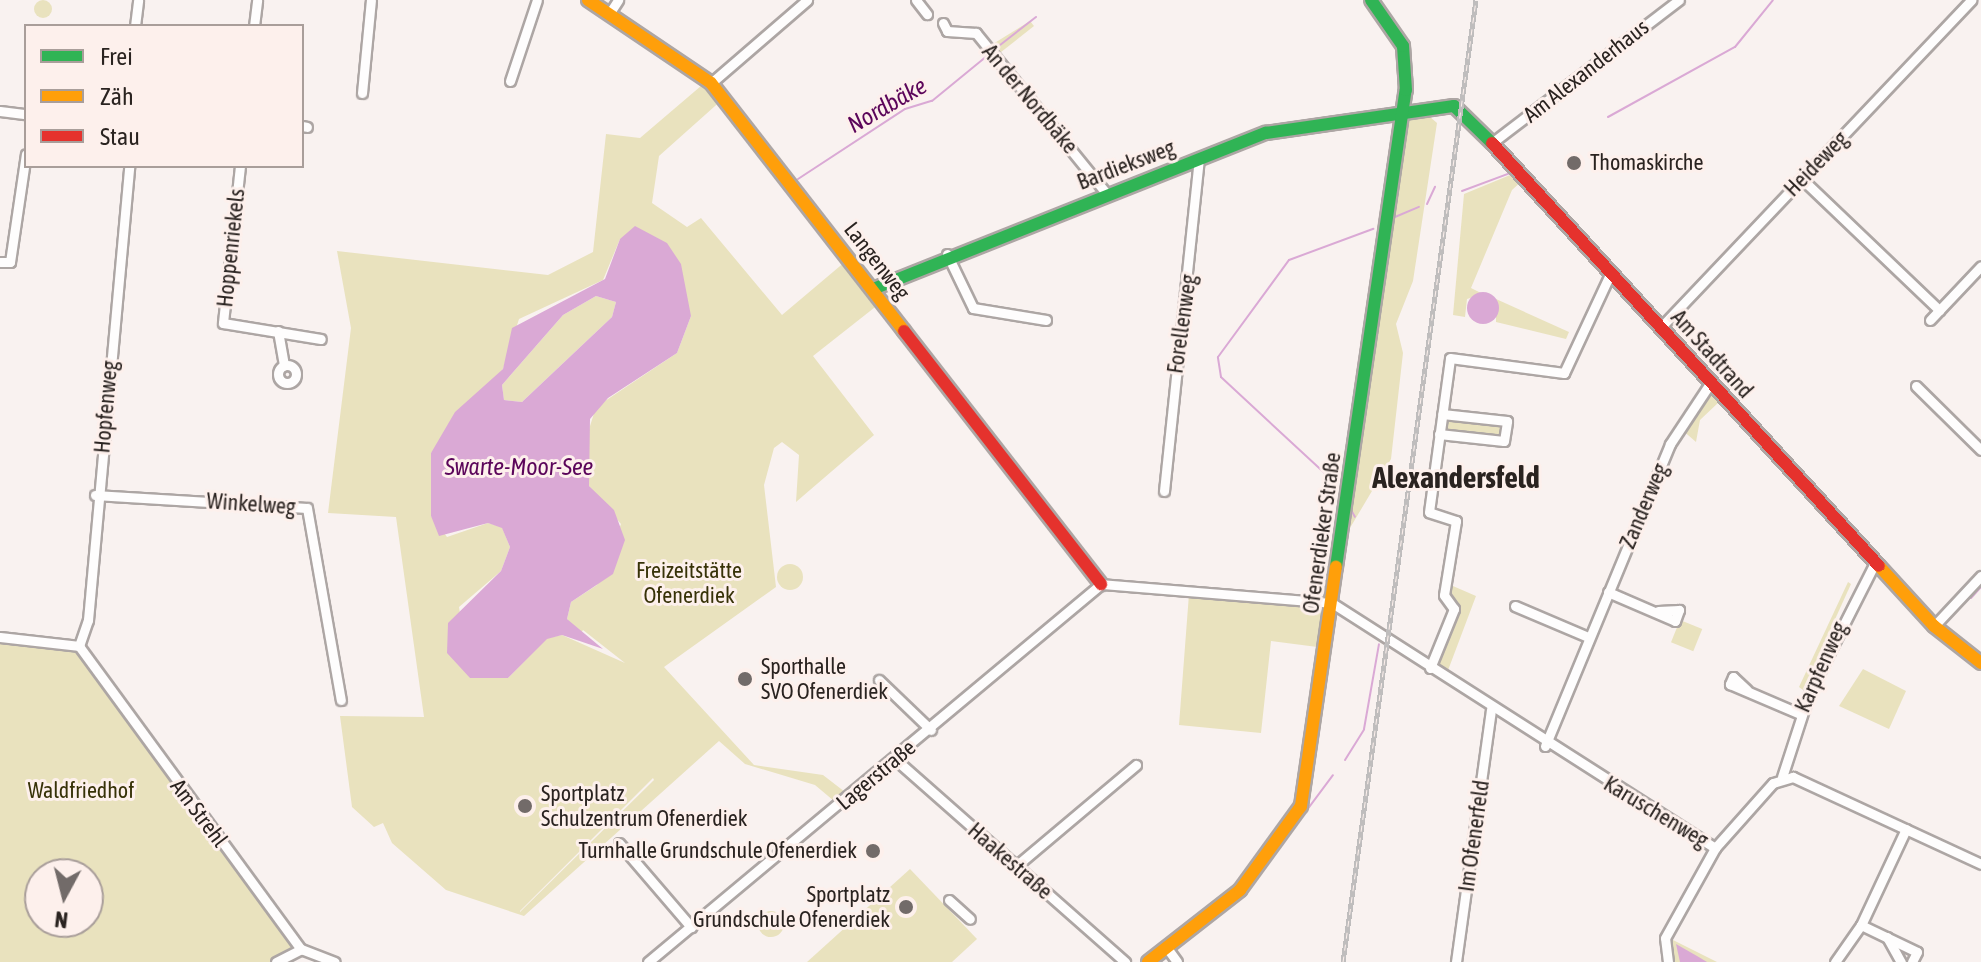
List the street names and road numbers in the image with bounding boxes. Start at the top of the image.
street label: Am Alexanderhaus [1518,14,1654,128]
street label: An der Nordbäke [977,39,1083,159]
street label: Heideweg [1779,126,1853,202]
street label: Bardieksweg [1073,134,1179,196]
street label: Hoppenriekels [212,187,250,309]
street label: Langenweg [838,217,916,305]
street label: Forellenweg [1162,273,1202,375]
street label: Am Stadtrand [1666,304,1758,404]
street label: Hopfenweg [89,360,123,454]
street label: Ofenerdieker Straße [1298,451,1346,615]
street label: Zanderweg [1614,459,1674,553]
street label: Winkelweg [206,488,296,520]
street label: Karpfenweg [1789,618,1853,716]
street label: Lagerstraße [831,734,921,816]
street label: Karuschenweg [1599,770,1713,854]
street label: Am Strehl [165,774,233,852]
street label: Im Ofenerfeld [1453,779,1495,893]
street label: Haakestraße [962,817,1058,905]

